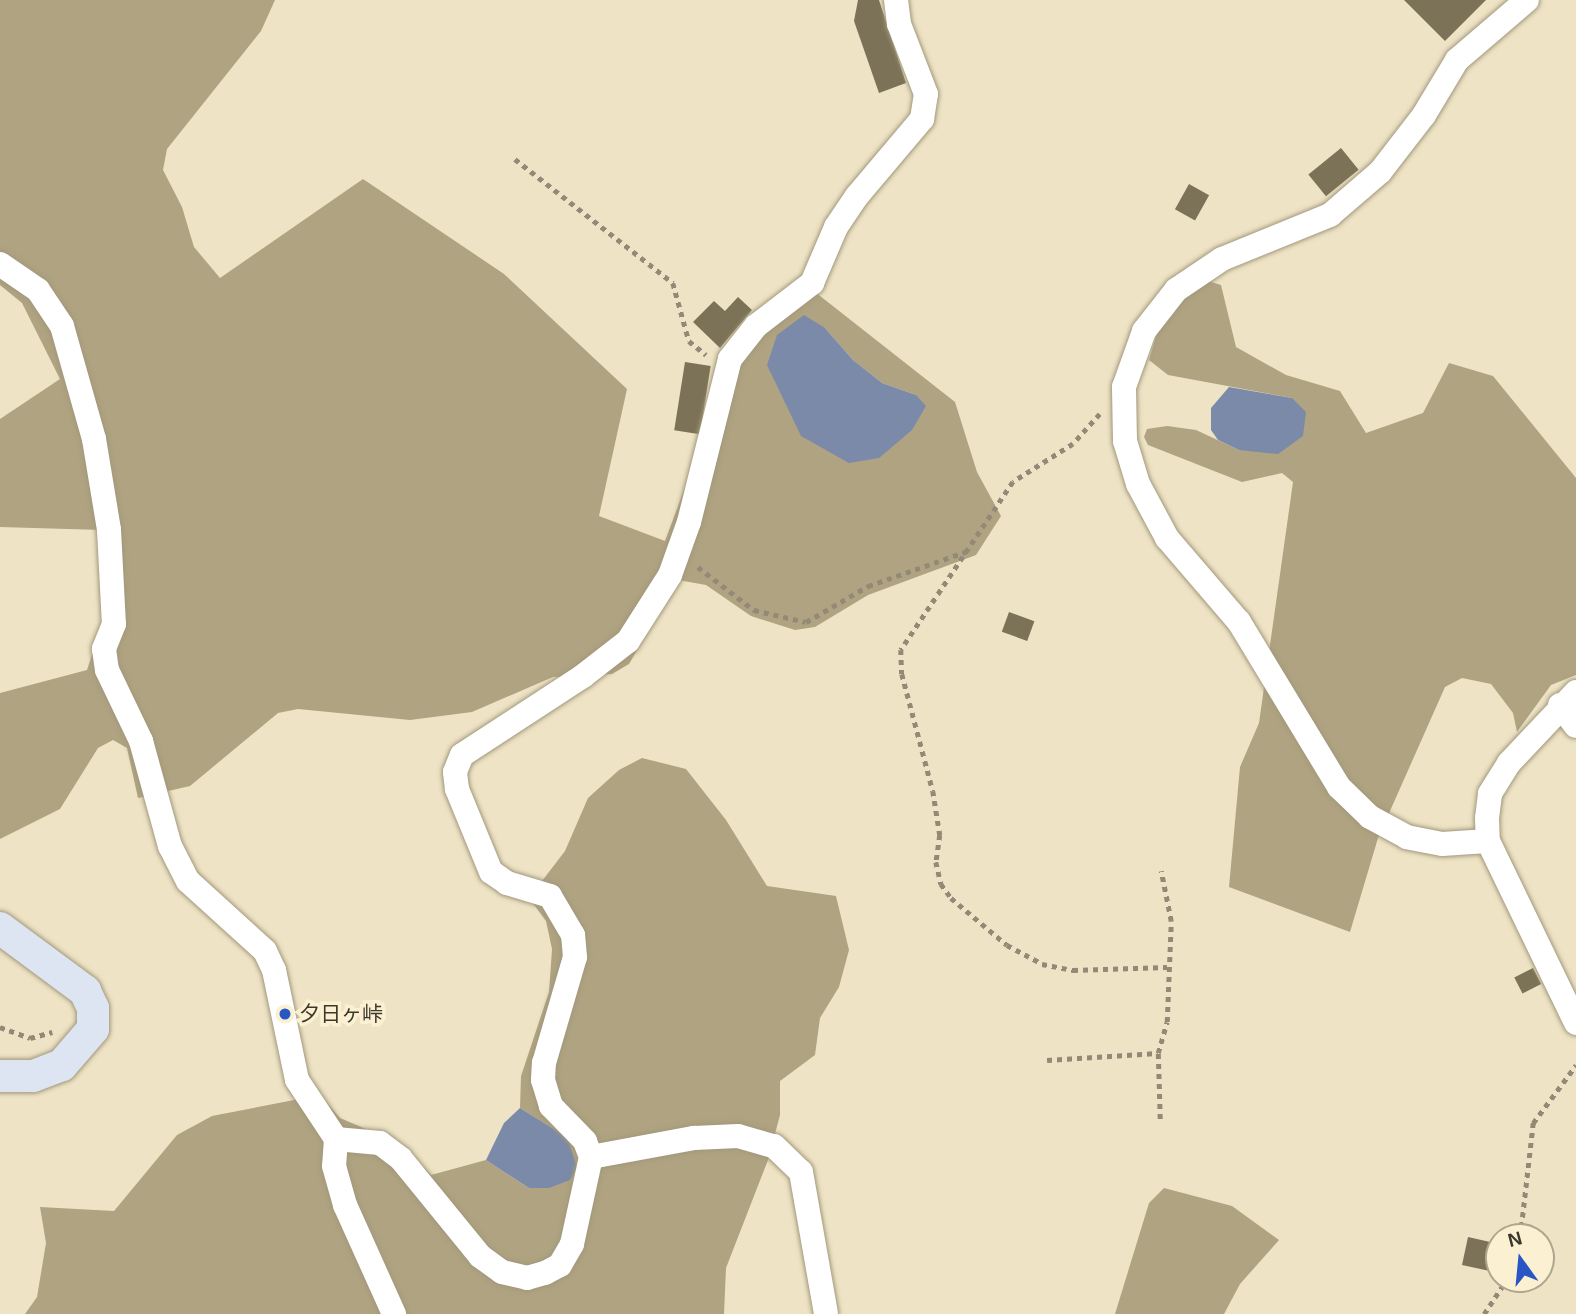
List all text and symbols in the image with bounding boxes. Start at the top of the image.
place label: 夕日ヶ峠 [299,1001,383,1027]
marker: 夕日ヶ峠 [277,1006,293,1022]
north arrow [1485,1223,1555,1293]
text: N [1506,1227,1524,1251]

